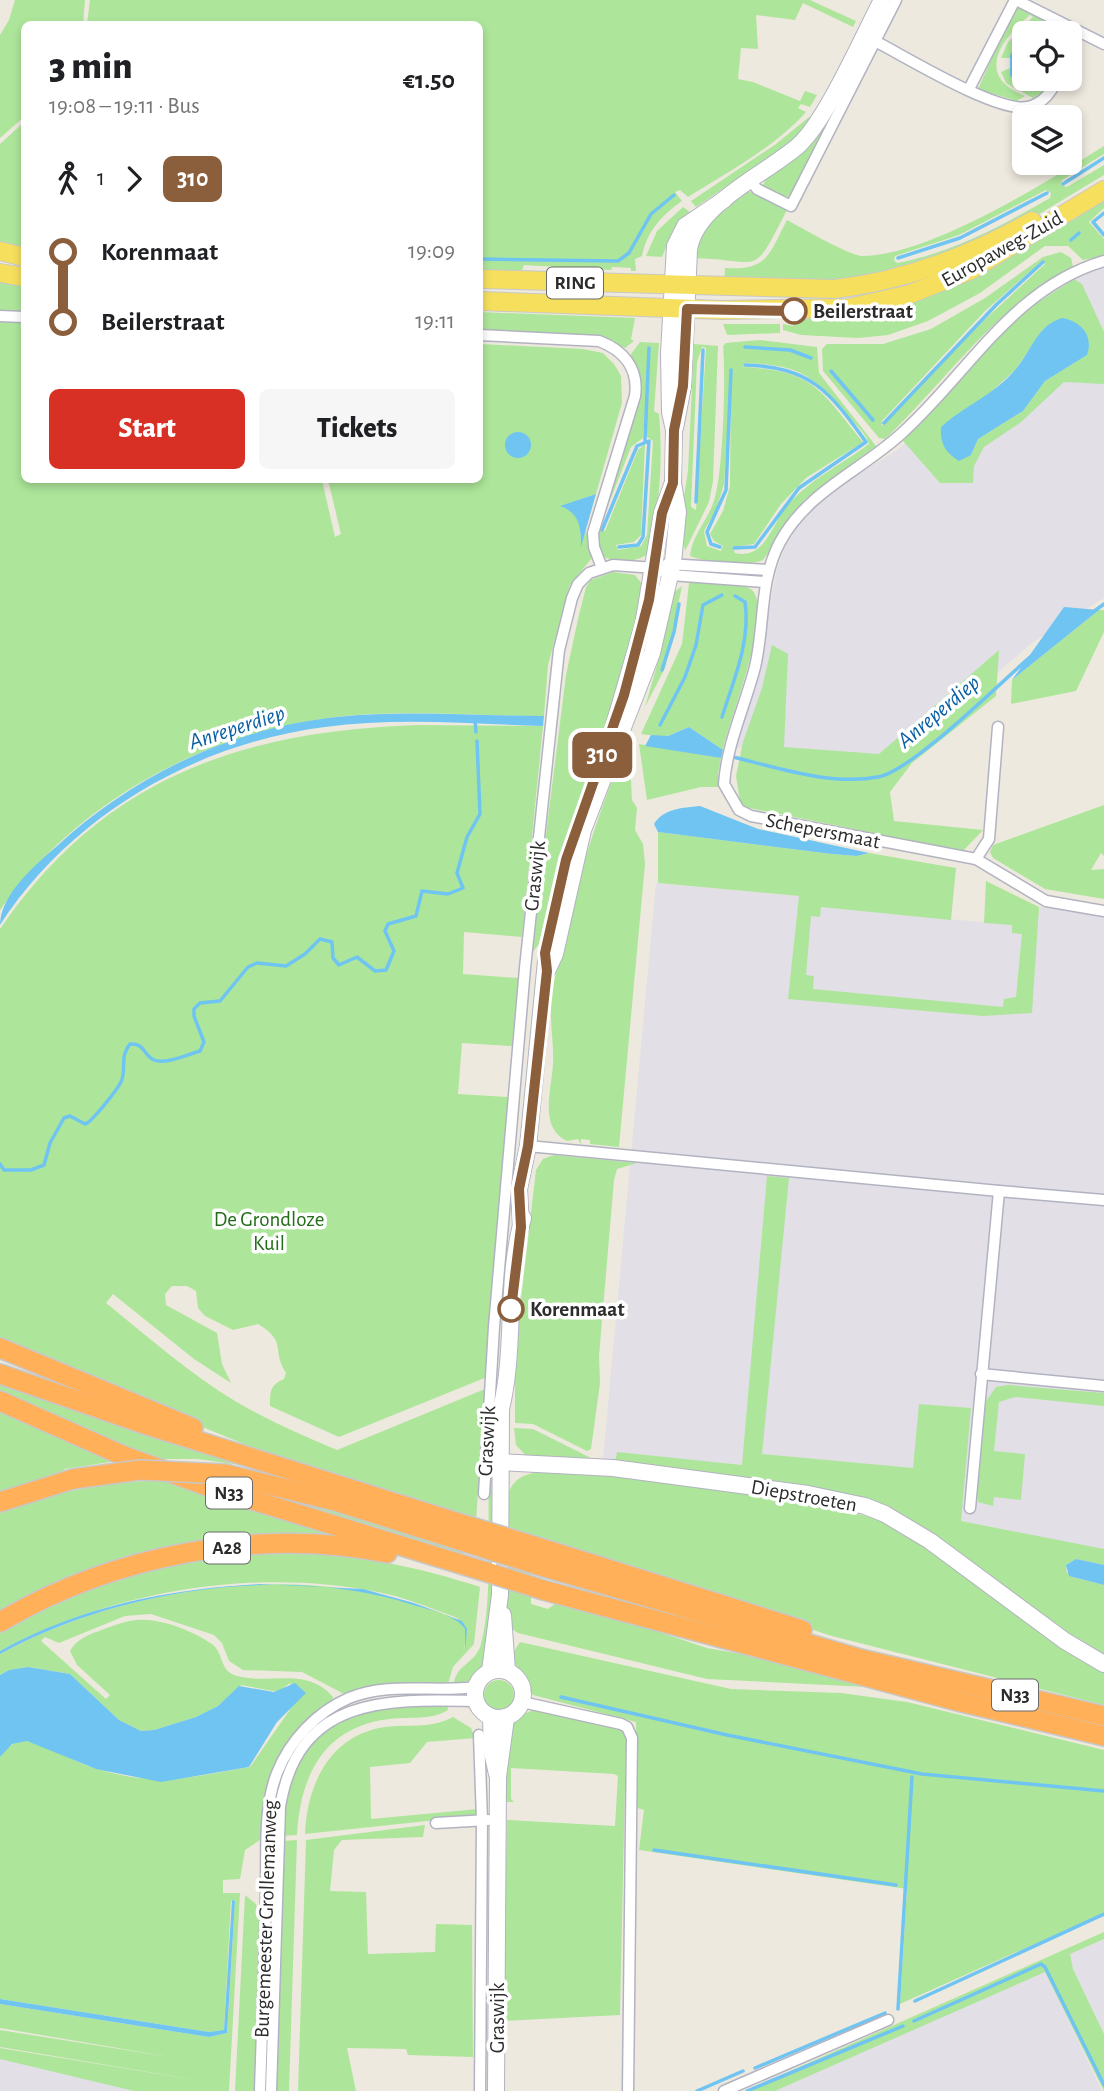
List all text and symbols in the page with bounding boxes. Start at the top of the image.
map controls [1012,21,1082,175]
button: locate [1012,21,1082,91]
text: 3 min [49,48,133,86]
text: €1.50 [403,67,455,93]
text: 19:08 – 19:11 · Bus [49,95,200,118]
button: layers [1012,105,1082,175]
icon: walk [49,160,87,198]
icon: forward [115,160,153,198]
text: 1 [97,167,105,190]
text: 310 [177,167,208,191]
street label: Europaweg-Zuid [938,207,1066,291]
text: Korenmaat [101,239,218,265]
text: 19:09 [408,240,455,263]
road number: RING [547,268,603,298]
marker: Beilerstraat [781,298,807,324]
place label: Beilerstraat [813,301,913,322]
text: Beilerstraat [101,309,224,335]
text: 19:11 [415,310,455,333]
button: Start [49,389,245,469]
button: Tickets [259,389,455,469]
water label: Anreperdiep [893,671,985,753]
water label: Anreperdiep [185,702,288,755]
line badge: 310 [562,732,642,778]
text: 310 [586,743,618,767]
street label: Schepersmaat [764,810,882,852]
street label: Graswijk [521,839,549,912]
park label: De Grondloze Kuil [214,1209,324,1254]
marker: Korenmaat [498,1296,524,1322]
place label: Korenmaat [530,1299,625,1320]
street label: Graswijk [475,1405,499,1477]
street label: Diepstroeten [749,1476,859,1516]
road number: N33 [206,1478,252,1508]
road number: A28 [204,1532,250,1564]
road number: N33 [992,1680,1038,1710]
street label: Burgemeester Grollemanweg [251,1799,281,2038]
street label: Graswijk [487,1982,508,2053]

